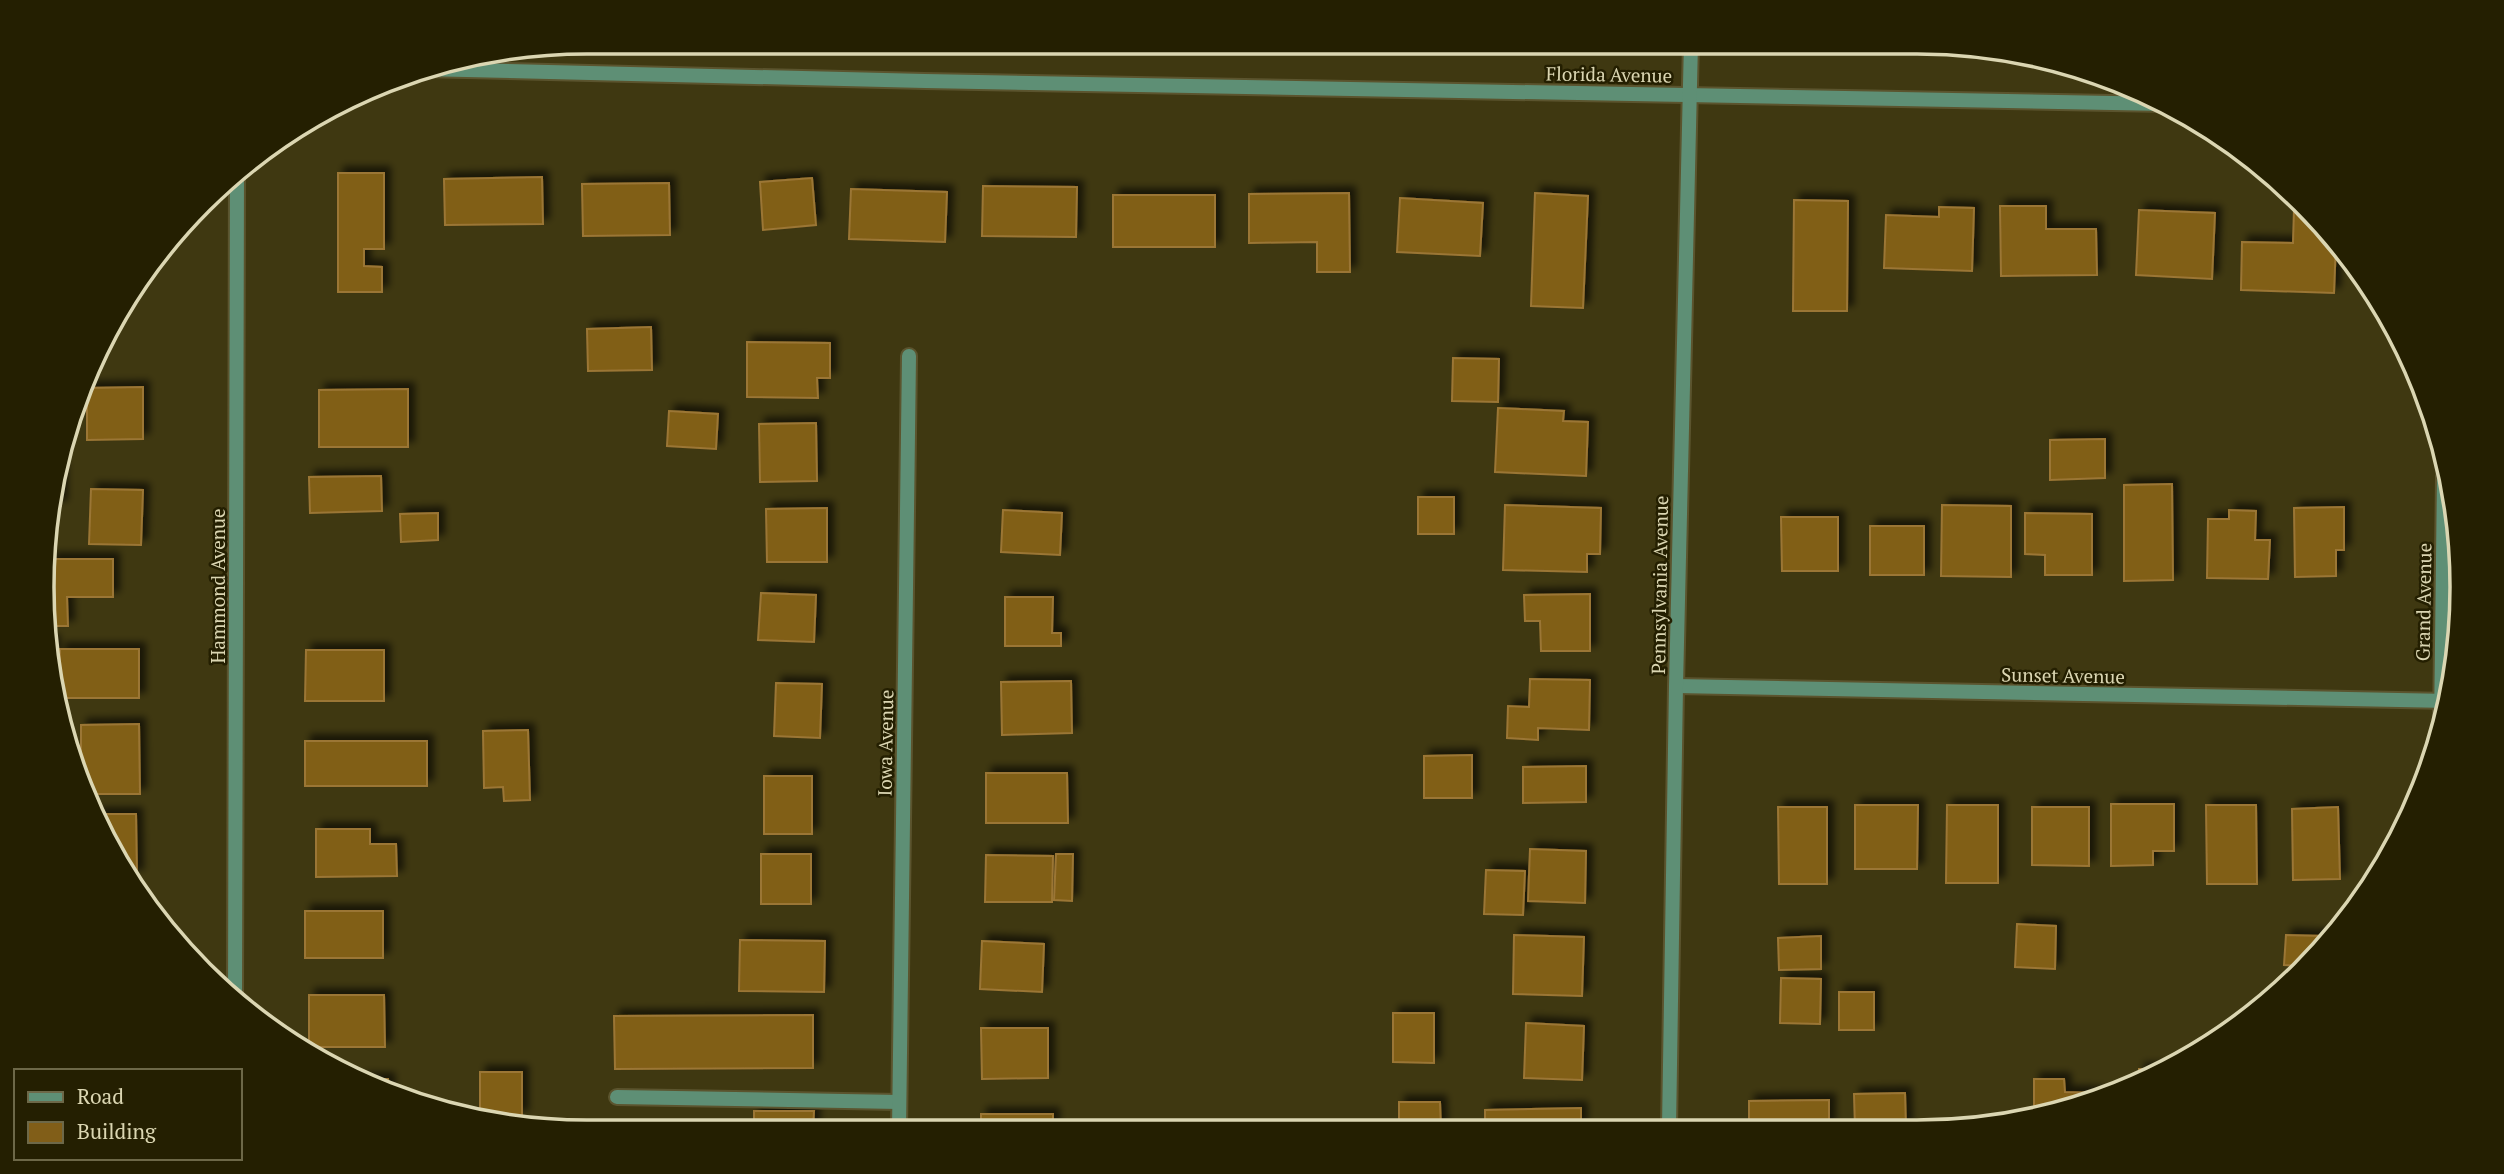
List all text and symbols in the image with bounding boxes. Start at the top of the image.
street label: Florida Avenue [1546,60,1672,88]
street label: Pennsylvania Avenue [1645,495,1673,675]
street label: Hammond Avenue [205,508,230,664]
street label: Grand Avenue [2409,543,2437,661]
street label: Sunset Avenue [2001,661,2125,689]
street label: Iowa Avenue [872,689,898,797]
legend [14,1069,242,1160]
text: Road [77,1082,124,1110]
text: Building [77,1117,157,1145]

